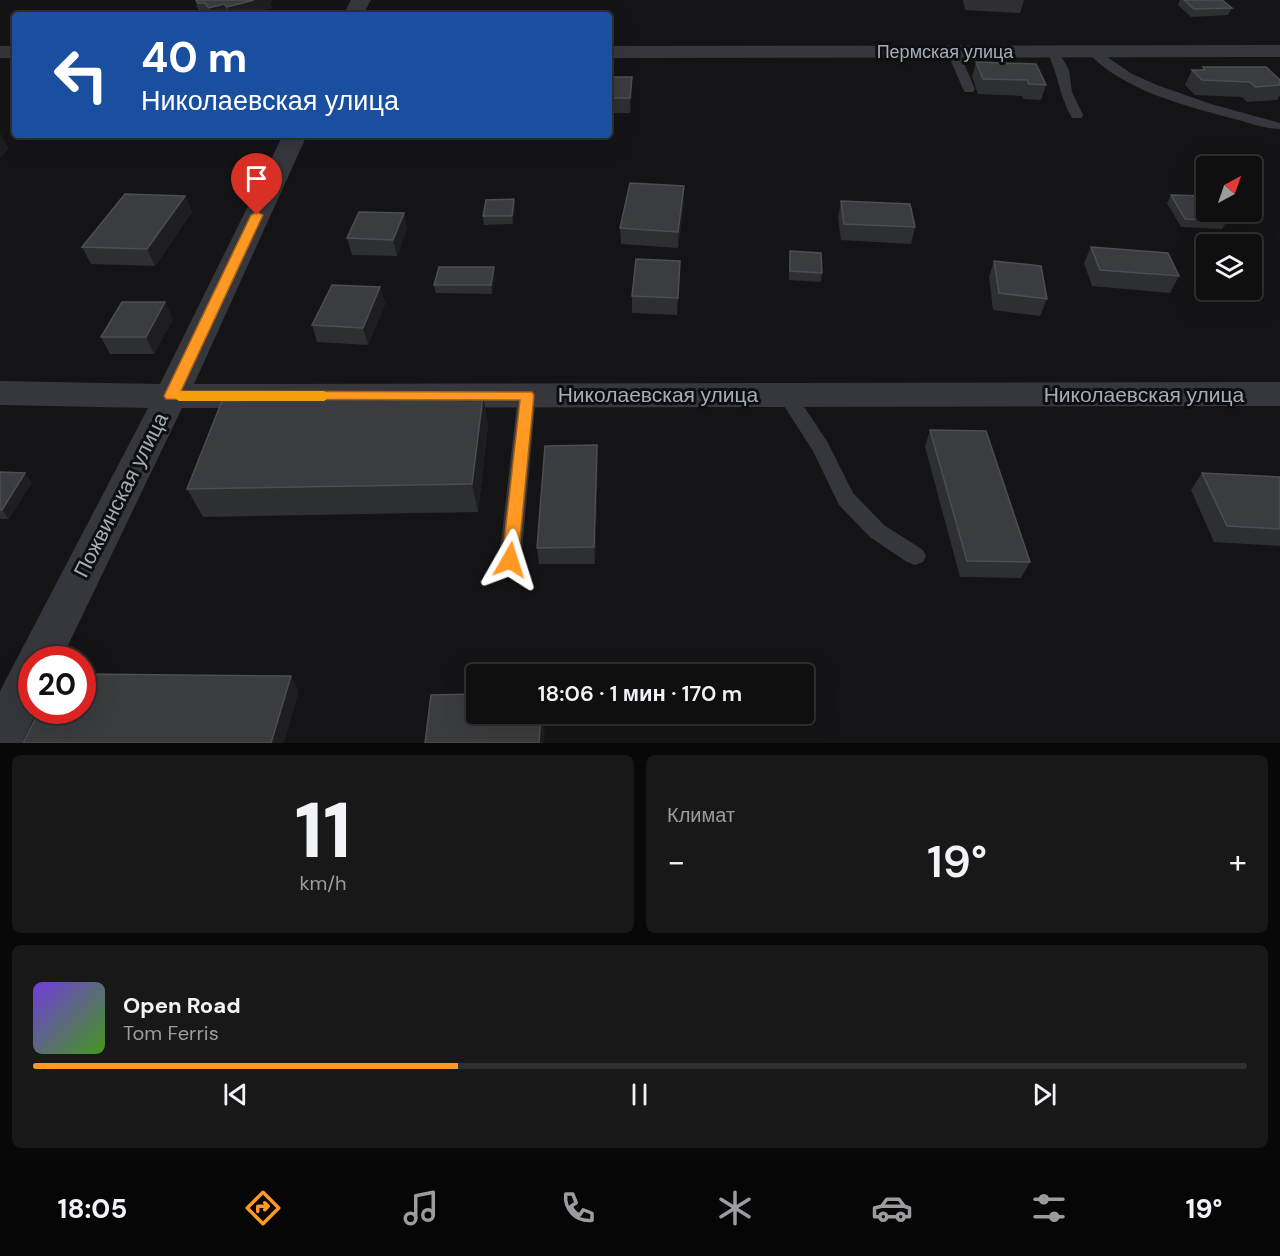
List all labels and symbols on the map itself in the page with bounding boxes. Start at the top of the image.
street label: Пермская улица [877,40,1014,64]
pin [231,153,282,215]
north arrow [1196,156,1262,222]
street label: Николаевская улица [558,381,759,409]
street label: Николаевская улица [1044,381,1245,409]
street label: Пожвинская улица [67,407,175,582]
position arrow [478,528,542,592]
speed limit sign: 20 [18,646,96,724]

